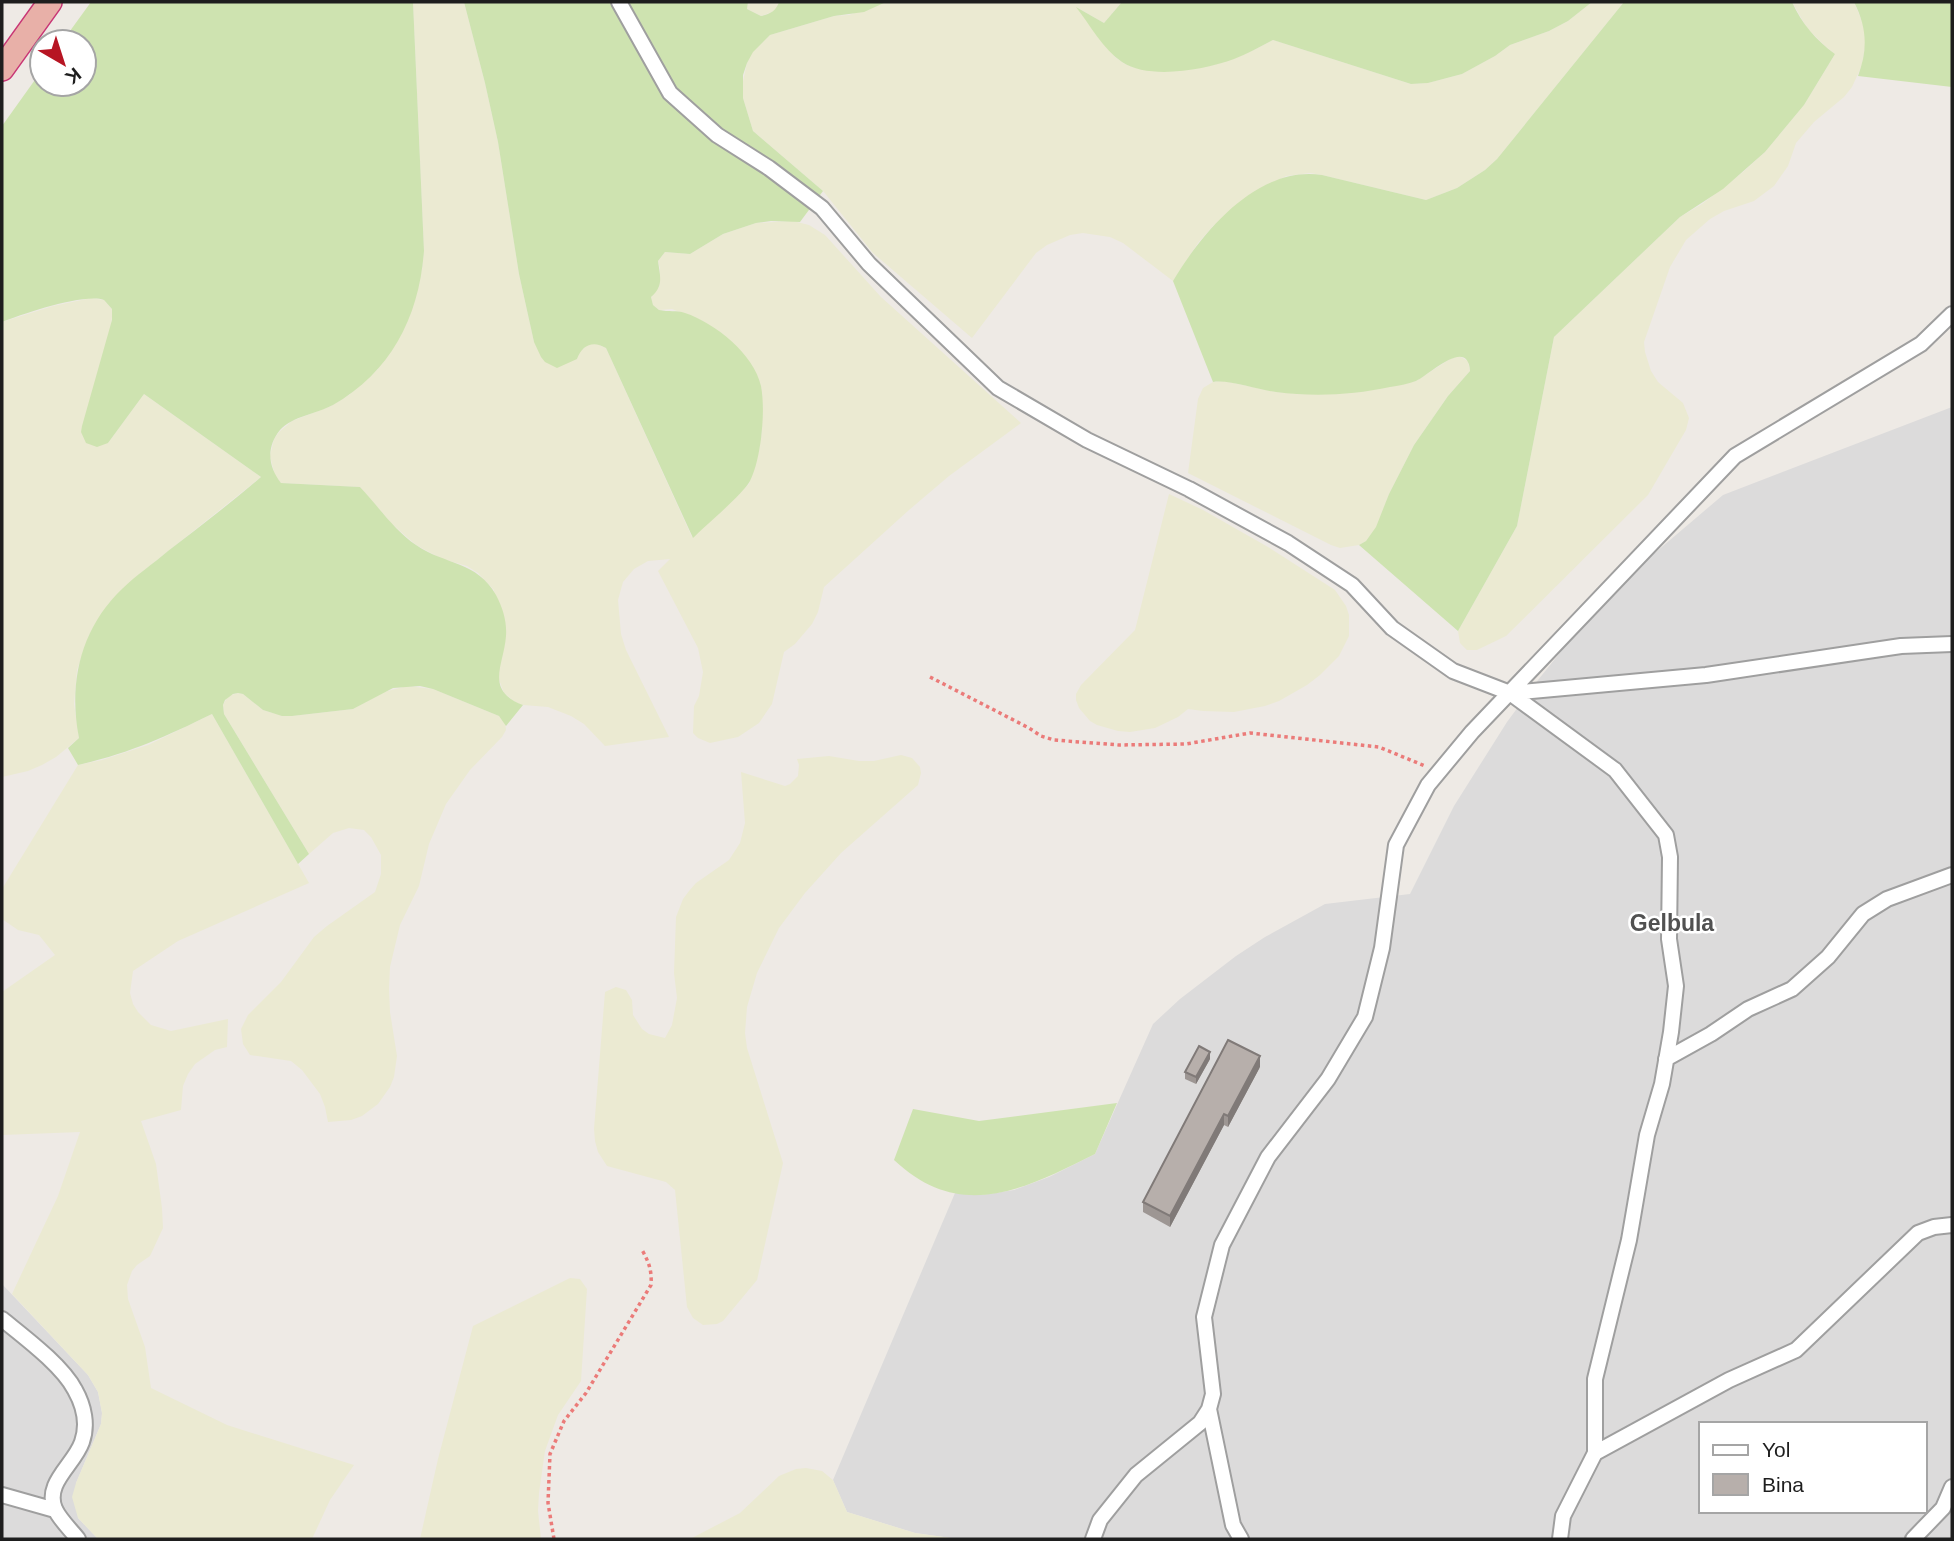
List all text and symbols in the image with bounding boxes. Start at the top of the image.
north arrow [28,28,98,98]
text: K [61,63,85,88]
district label: Gelbula [1630,910,1714,936]
legend [1699,1422,1926,1513]
text: Yol [1762,1438,1790,1461]
text: Bina [1762,1473,1804,1496]

